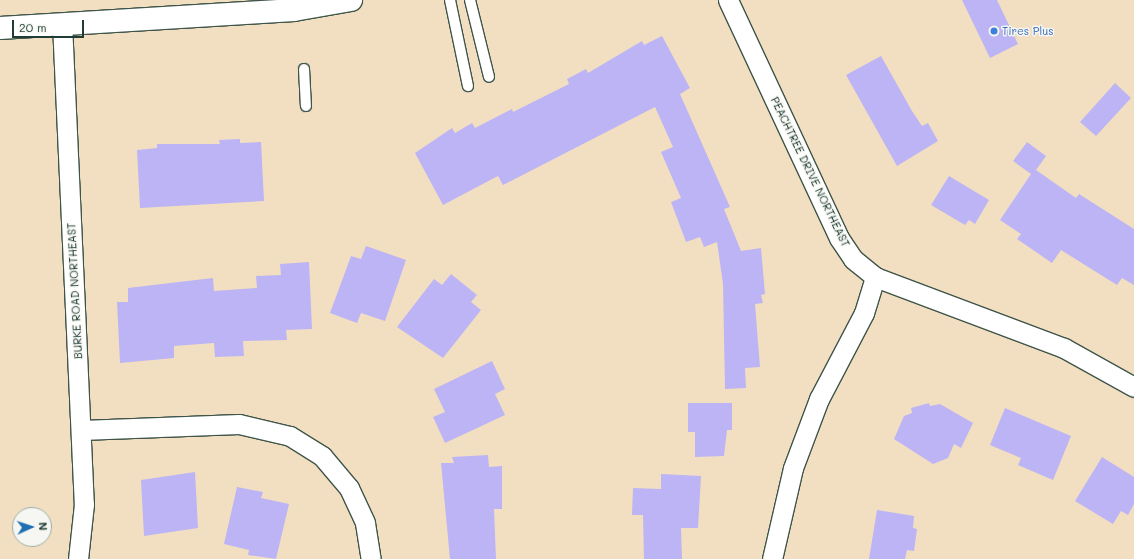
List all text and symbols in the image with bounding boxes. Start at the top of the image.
scale bar [14,12,86,38]
text: 20 m [19,19,47,35]
place label: Tires Plus [1002,24,1054,38]
marker: Tires Plus [989,26,999,36]
street label: PEACHTREE DRIVE NORTHEAST [768,95,852,249]
street label: BURKE ROAD NORTHEAST [65,223,85,359]
north arrow [12,507,52,547]
text: N [36,522,51,531]

